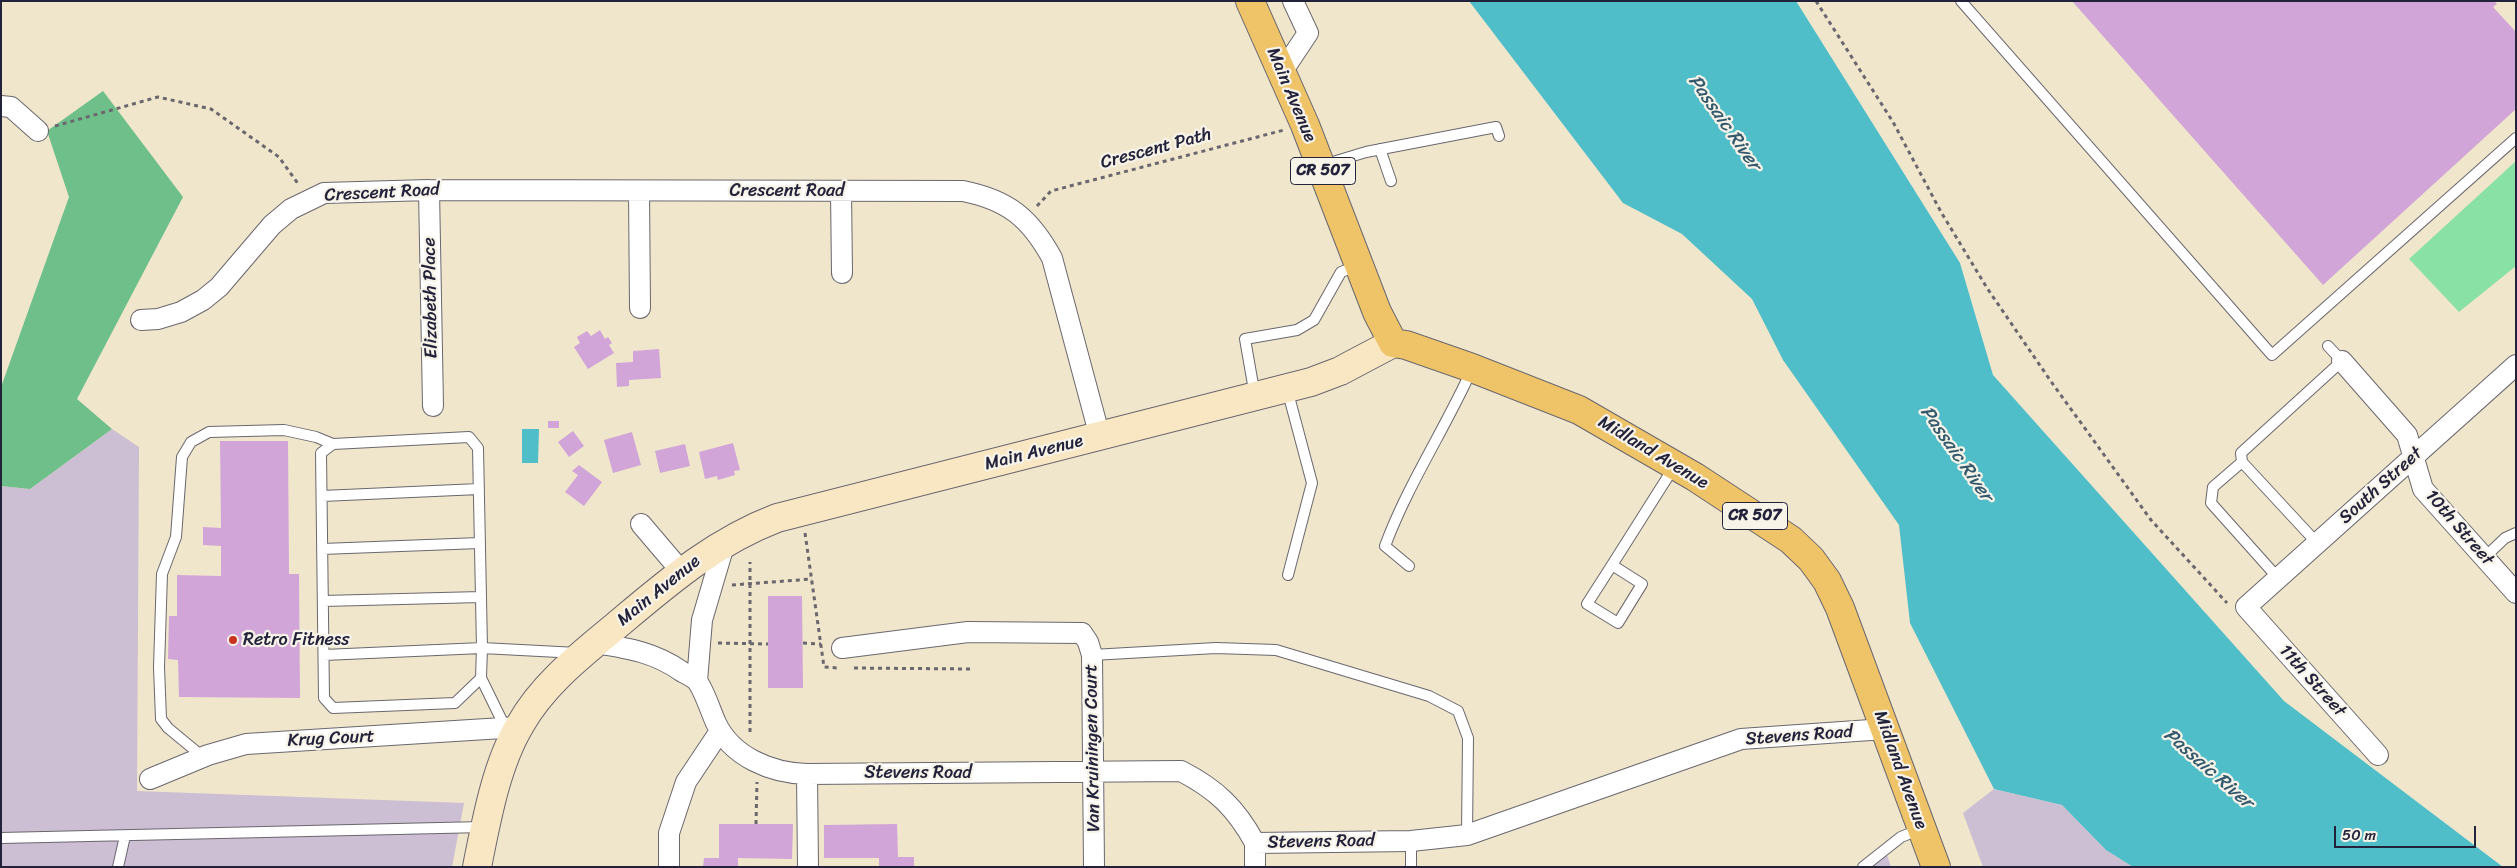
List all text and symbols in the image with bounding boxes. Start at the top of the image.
street label: Main Avenue [1261,45,1321,145]
water label: Passaic River [1683,71,1765,175]
street label: Crescent Path [1098,124,1214,174]
road number: CR 507 [1290,158,1356,185]
street label: Crescent Road [324,179,440,207]
street label: Crescent Road [729,180,845,202]
street label: Elizabeth Place [419,237,443,359]
water label: Passaic River [1915,402,1997,506]
street label: Midland Avenue [1594,412,1712,494]
street label: Main Avenue [983,430,1085,476]
street label: South Street [2335,443,2427,529]
street label: 10th Street [2420,486,2498,570]
road number: CR 507 [1722,502,1788,530]
street label: Main Avenue [613,551,705,631]
place label: Retro Fitness [243,629,350,651]
marker: Retro Fitness [227,634,239,646]
street label: 11th Street [2274,640,2350,722]
street label: Van Kruiningen Court [1081,664,1105,832]
street label: Midland Avenue [1869,708,1931,832]
street label: Stevens Road [1745,721,1853,751]
water label: Passaic River [2159,724,2257,814]
street label: Krug Court [287,726,375,752]
street label: Stevens Road [864,762,972,784]
scale bar [2337,816,2480,848]
text: 50 m [2342,822,2376,848]
street label: Stevens Road [1267,830,1375,854]

